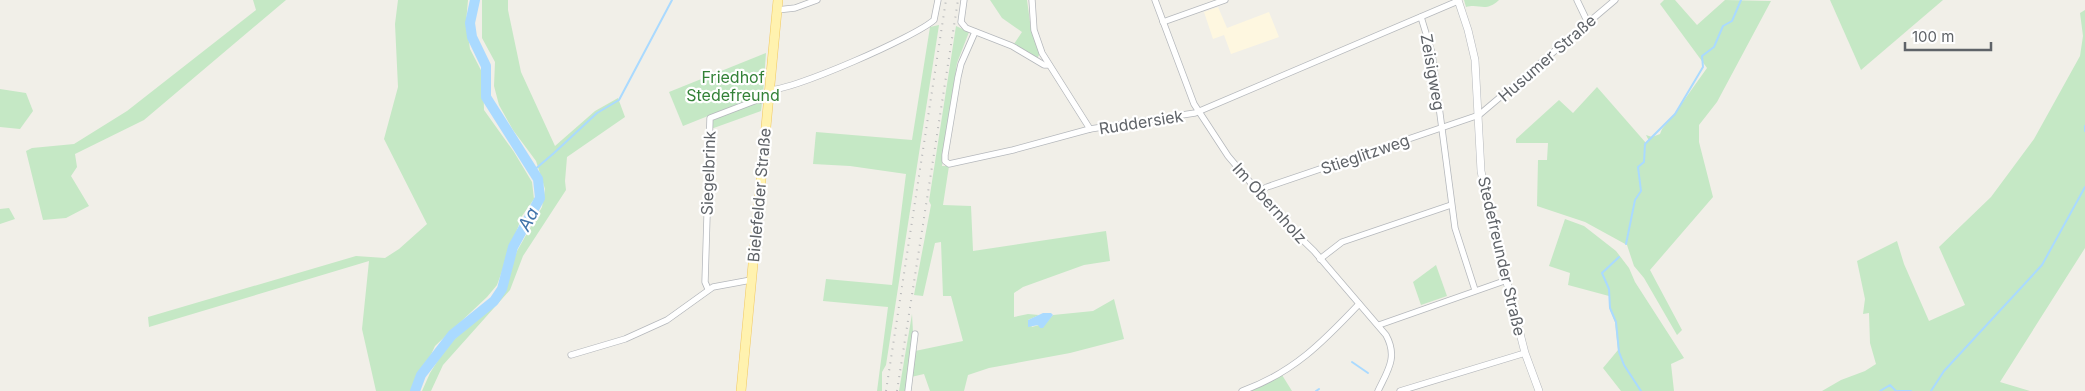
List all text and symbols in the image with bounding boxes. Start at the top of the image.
street label: Husumer Straße [1494,10,1600,106]
scale bar [1905,20,1991,52]
text: 100 m [1912,27,1954,46]
street label: Zeisigweg [1416,32,1450,112]
park label: Friedhof Stedefreund [686,67,780,105]
street label: Ruddersiek [1097,105,1185,139]
street label: Bielefelder Straße [743,127,775,263]
street label: Siegelbrink [697,130,719,216]
street label: Stieglitzweg [1318,130,1412,178]
street label: Im Obernholz [1229,159,1311,247]
street label: Stedefreunder Straße [1474,174,1530,338]
water label: Aa [513,204,543,235]

